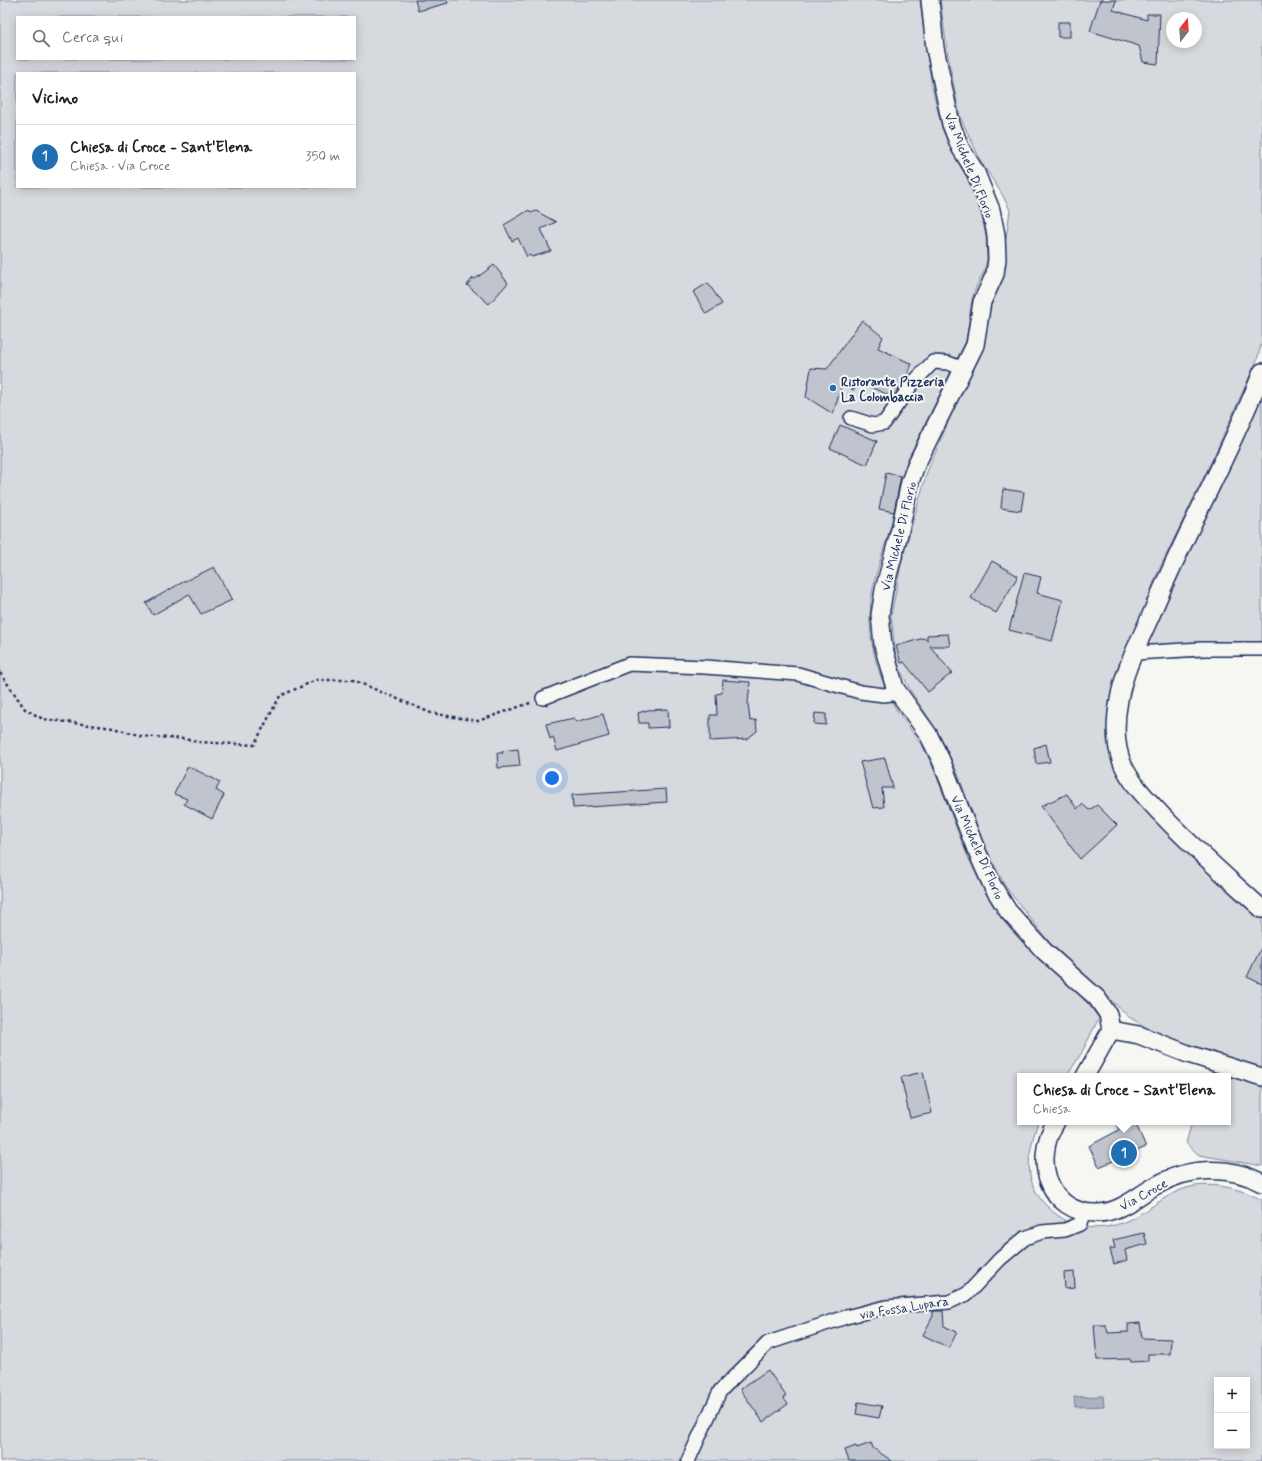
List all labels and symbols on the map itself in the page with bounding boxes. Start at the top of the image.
north arrow [1166,12,1202,48]
street label: Via Michele Di Florio [940,110,997,221]
place label: Ristorante Pizzeria La Colombaccia [841,374,945,406]
marker: Ristorante Pizzeria La Colombaccia [828,383,838,393]
street label: Via Michele Di Florio [878,480,921,593]
your location [542,768,562,788]
street label: Via Michele Di Florio [946,793,1007,902]
pin: 1 [1111,1138,1137,1168]
street label: Via Croce [1117,1175,1171,1215]
street label: via Fossa Lupara [858,1293,950,1324]

